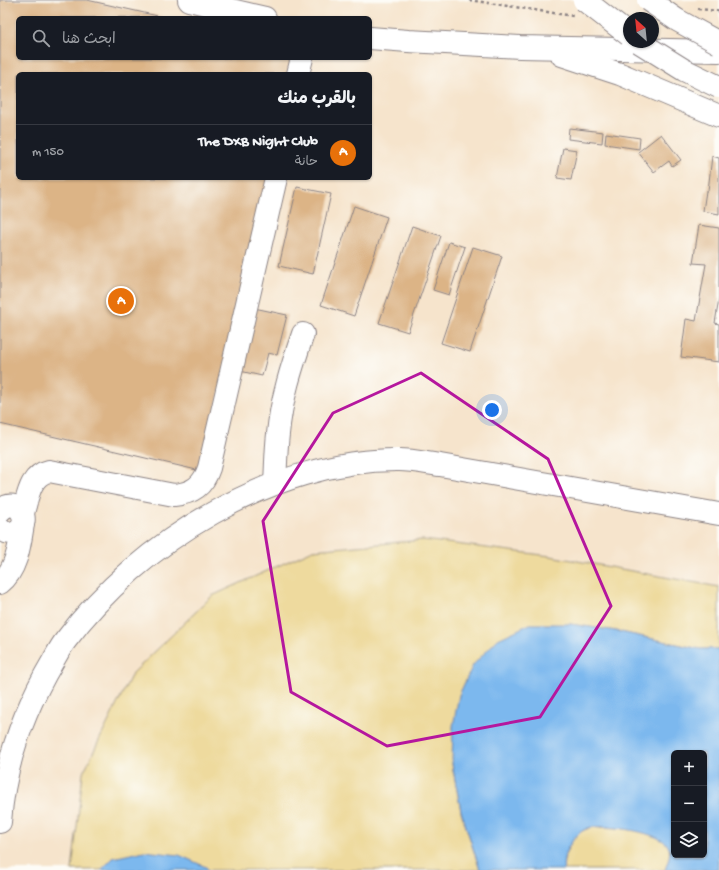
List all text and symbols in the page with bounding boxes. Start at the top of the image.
north arrow [623,12,659,48]
search box [16,16,372,60]
icon: search [30,27,52,49]
text: ابحث هنا [62,31,116,49]
text: بالقرب منك [277,90,356,110]
text: The DXB Night Club [198,133,318,151]
text: 150 m [32,145,64,160]
text: A [339,145,347,160]
text: حانة [295,155,318,170]
pin: A [108,286,134,316]
your location [482,400,502,420]
map controls [671,750,707,858]
button: + [671,750,707,786]
button: − [671,786,707,822]
button: layers [671,822,707,858]

